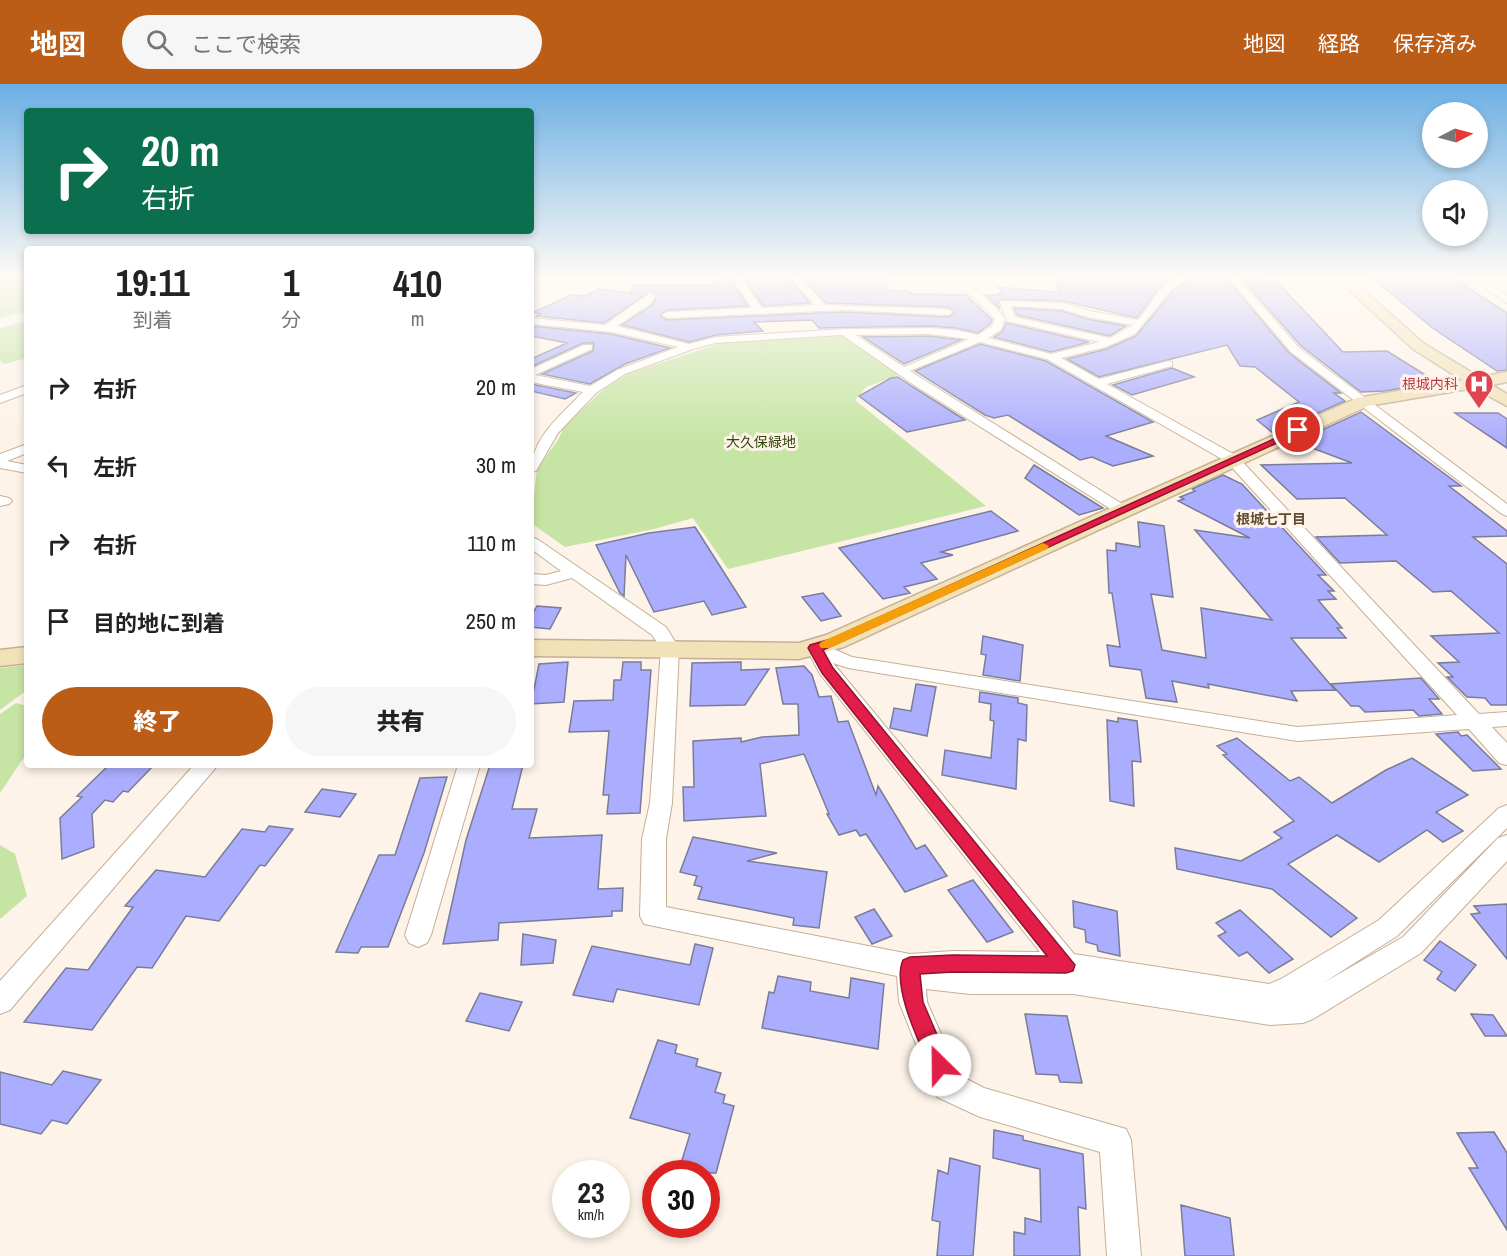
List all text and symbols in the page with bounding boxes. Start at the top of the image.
search box [122,15,542,69]
text: 地図 [30,25,86,63]
icon: search [143,26,176,59]
text: ここで検索 [191,29,301,59]
text: 地図 [1243,29,1285,58]
text: 経路 [1318,29,1360,58]
text: 保存済み [1393,29,1477,58]
north arrow [1422,102,1488,168]
map controls [1422,102,1488,246]
text: 20 m [141,123,220,179]
icon: right [42,132,120,210]
text: 右折 [141,180,195,216]
button: sound [1422,180,1488,246]
text: 19:11 [116,259,190,307]
text: 1 [283,259,300,307]
text: 410 [393,260,442,308]
text: m [411,305,424,332]
text: 到着 [133,306,173,333]
text: 分 [281,306,301,333]
hospital icon: 根城内科 [1463,368,1495,410]
icon: right [42,371,75,404]
text: 20 m [476,372,516,402]
text: 右折 [93,374,137,404]
place label: 根城内科 [1402,375,1458,393]
pin [1272,404,1323,455]
icon: arrive [1281,413,1314,446]
park label: 大久保緑地 [726,433,796,451]
icon: left [42,449,75,482]
text: 30 m [476,450,516,480]
text: 左折 [93,452,137,482]
district label: 根城七丁目 [1236,510,1306,528]
icon: right [42,527,75,560]
text: 110 m [467,528,516,558]
text: 右折 [93,530,137,560]
icon: arrive [42,605,75,638]
text: 250 m [466,606,516,636]
text: 目的地に到着 [93,608,225,638]
button: 終了 [42,687,273,756]
button: 共有 [285,687,516,756]
position arrow [908,1033,972,1097]
speed limit sign: 30 [642,1160,720,1238]
text: 23 [577,1172,605,1212]
text: km/h [578,1204,604,1225]

